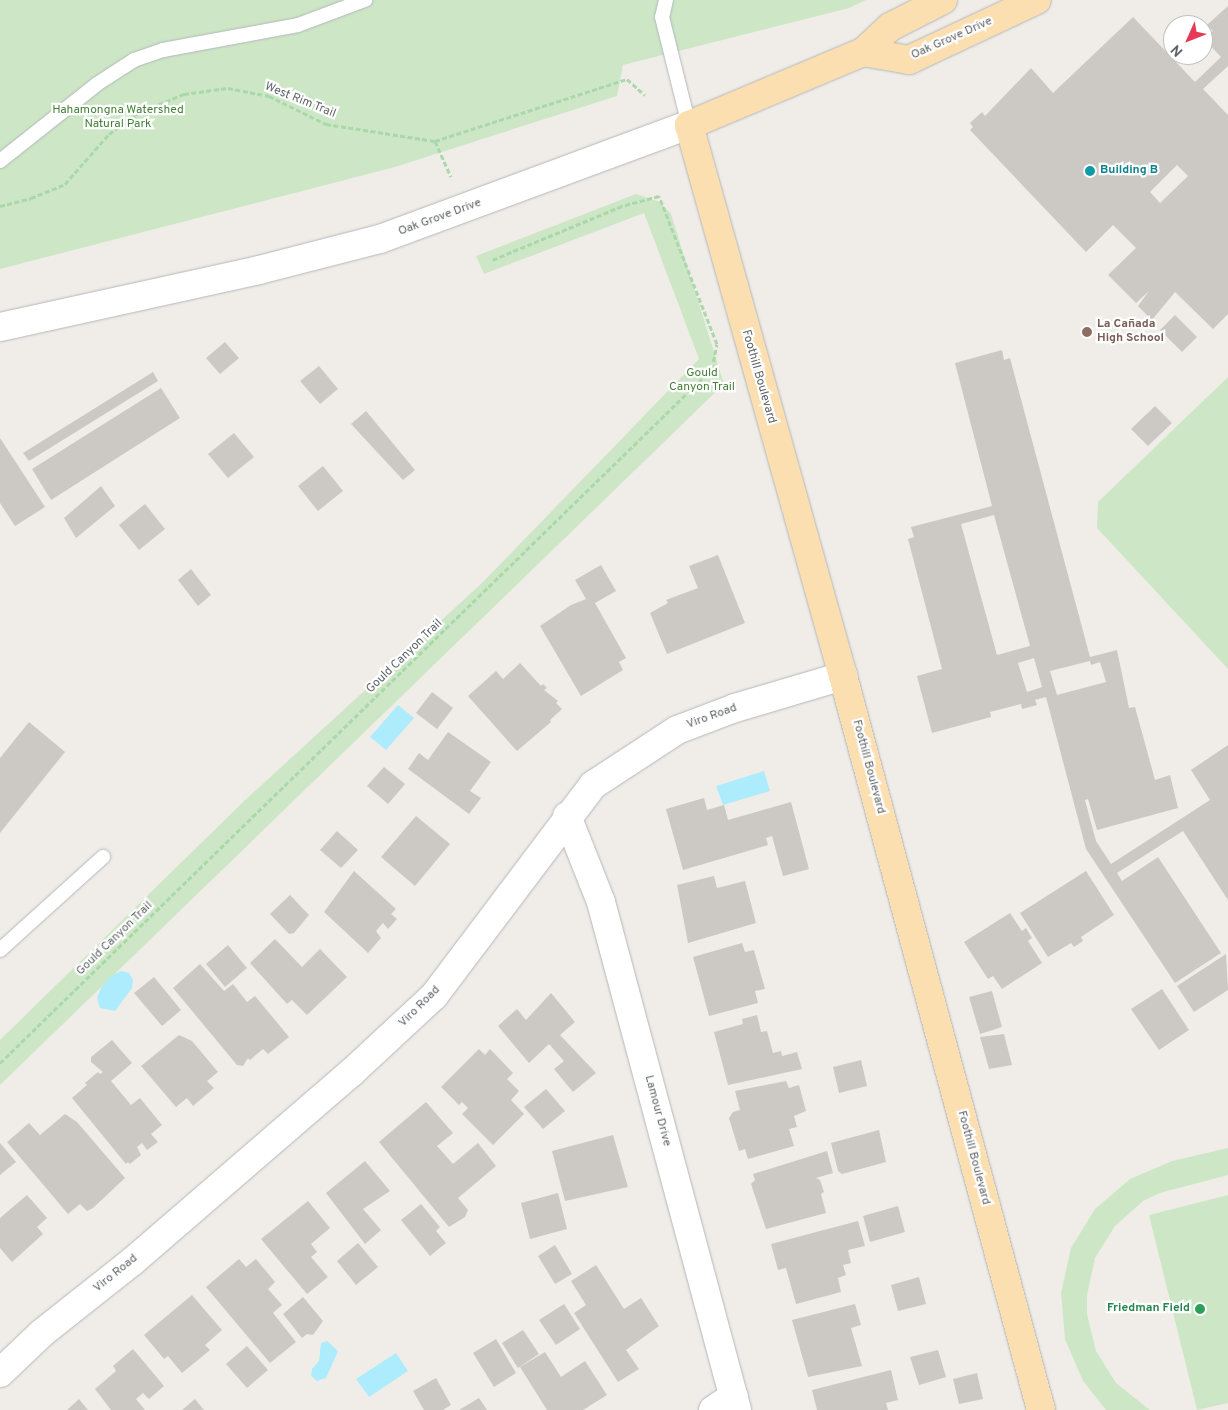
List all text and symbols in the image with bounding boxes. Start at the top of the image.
street label: Oak Grove Drive [909,15,995,63]
north arrow [1163,15,1213,65]
text: N [1168,41,1187,60]
street label: West Rim Trail [262,80,338,122]
park label: Hahamongna Watershed Natural Park [52,104,184,132]
place label: Building B [1100,164,1158,178]
marker: Building B [1084,165,1096,177]
street label: Oak Grove Drive [397,196,483,240]
place label: La Cañada High School [1097,318,1164,346]
marker: La Cañada High School [1081,326,1093,338]
street label: Foothill Boulevard [738,329,778,425]
park label: Gould Canyon Trail [669,367,735,395]
street label: Gould Canyon Trail [364,617,446,697]
street label: Viro Road [685,701,739,733]
street label: Foothill Boulevard [849,718,887,816]
street label: Gould Canyon Trail [74,899,156,979]
street label: Viro Road [396,983,444,1031]
street label: Lamour Drive [641,1074,673,1148]
street label: Foothill Boulevard [954,1109,992,1207]
street label: Viro Road [91,1252,141,1296]
place label: Friedman Field [1107,1302,1190,1316]
marker: Friedman Field [1194,1303,1206,1315]

